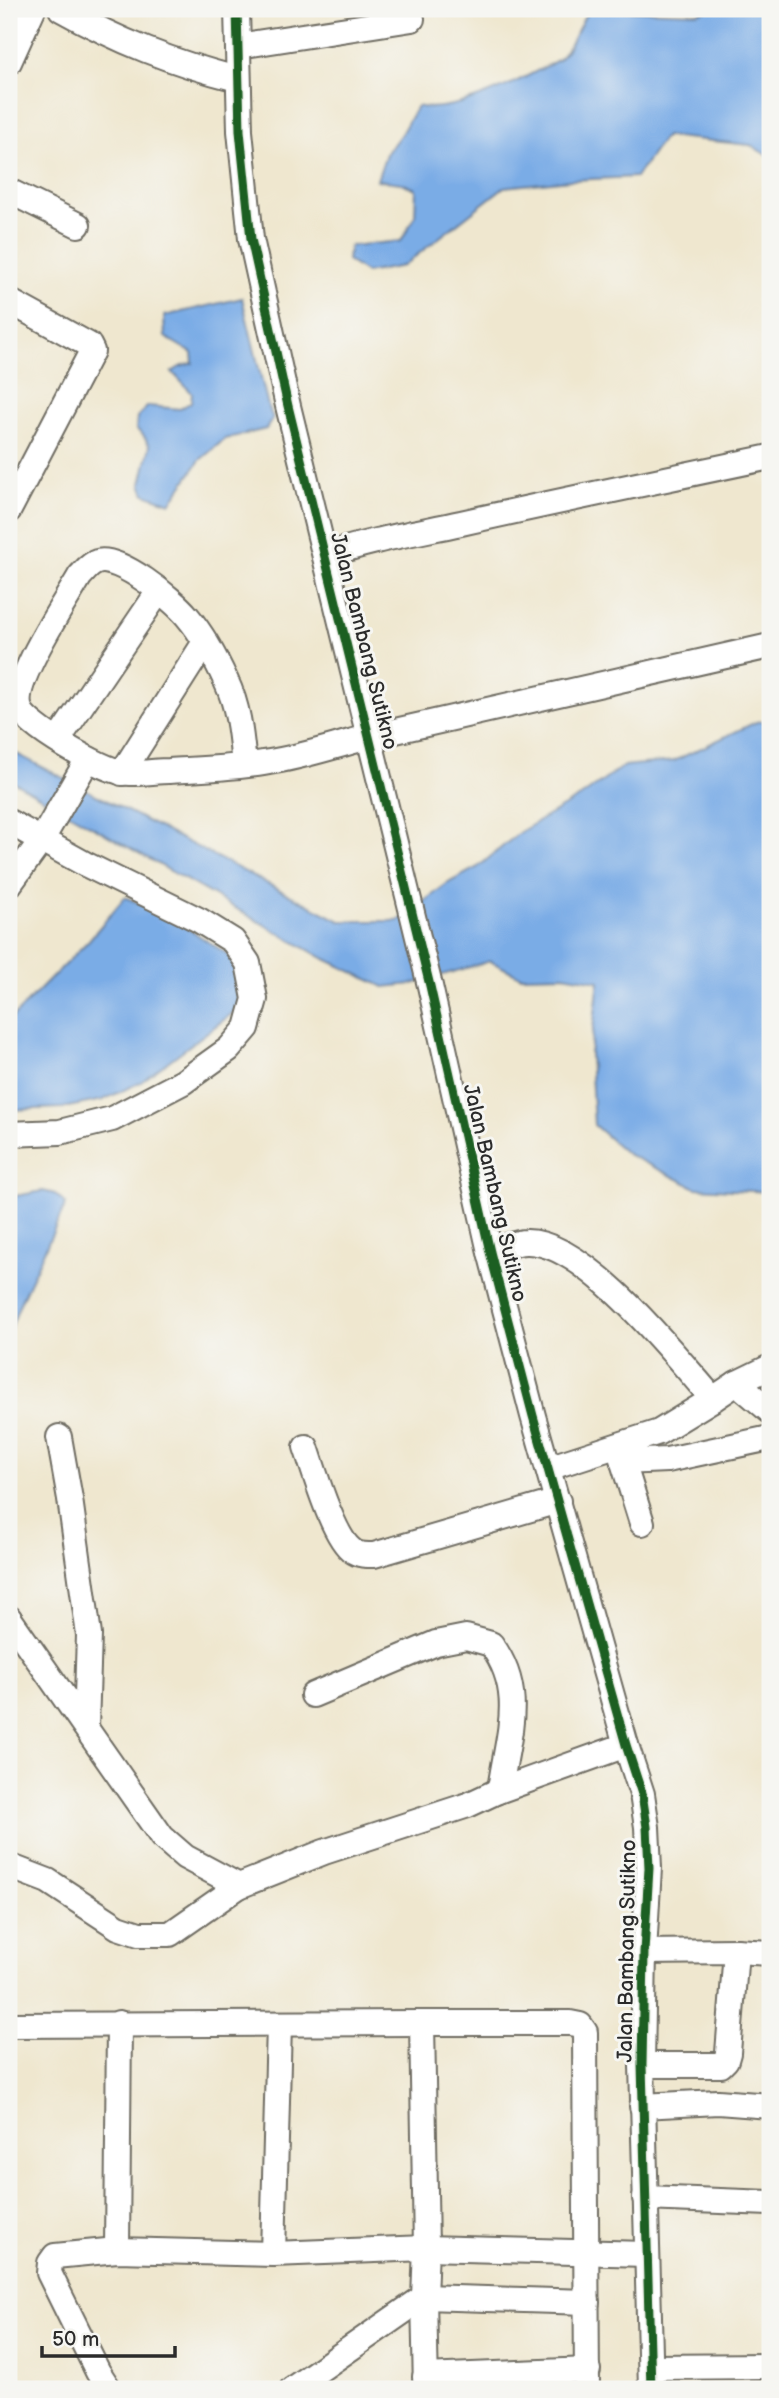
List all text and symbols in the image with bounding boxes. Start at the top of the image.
street label: Jalan Bambang Sutikno [325,530,403,752]
street label: Jalan Bambang Sutikno [458,1082,532,1304]
street label: Jalan Bambang Sutikno [613,1839,641,2063]
scale bar [42,2314,175,2358]
text: 50 m [52,2327,99,2352]

